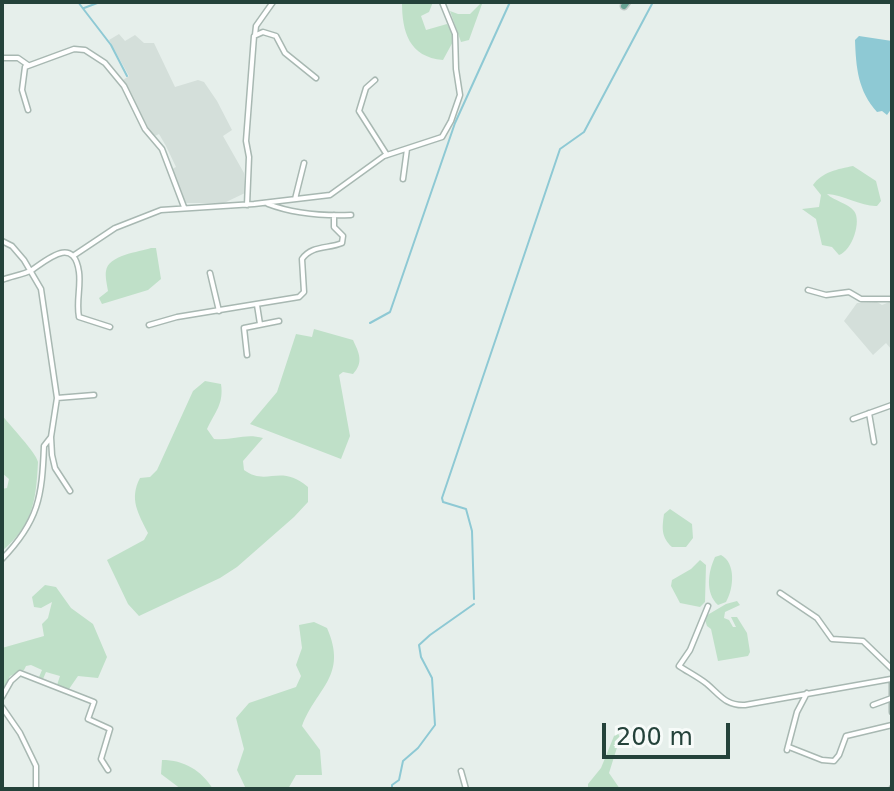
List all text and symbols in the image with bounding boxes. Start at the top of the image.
scale bar [606,707,734,757]
text: 200 m [616,723,693,751]

